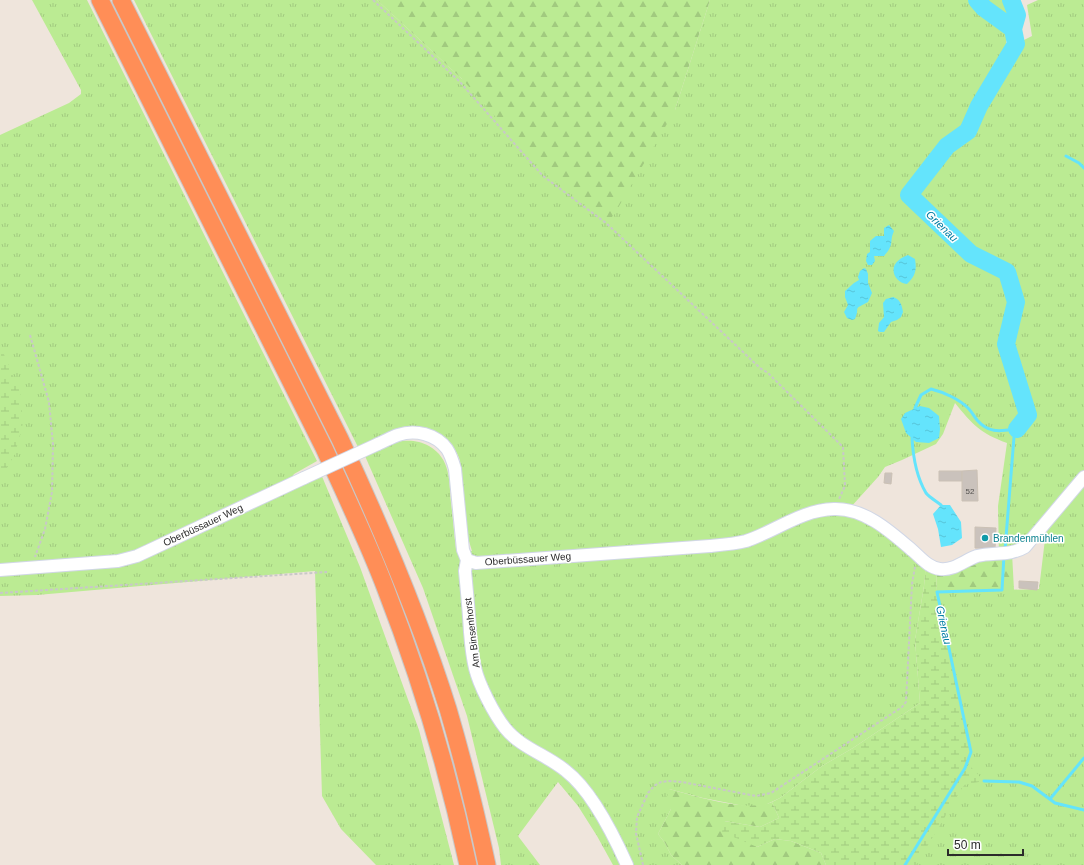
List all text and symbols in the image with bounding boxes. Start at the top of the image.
water label: Grienau [924,208,960,244]
house number: 52 [966,487,975,496]
street label: Oberbüssauer Weg [161,502,245,548]
marker: Brandenmühlen [980,533,990,543]
place label: Brandenmühlen [993,533,1064,544]
street label: Oberbüssauer Weg [484,550,572,568]
street label: Am Binsenhorst [462,597,482,669]
water label: Grienau [934,605,954,645]
scale bar [948,831,1023,857]
text: 50 m [954,838,981,852]

